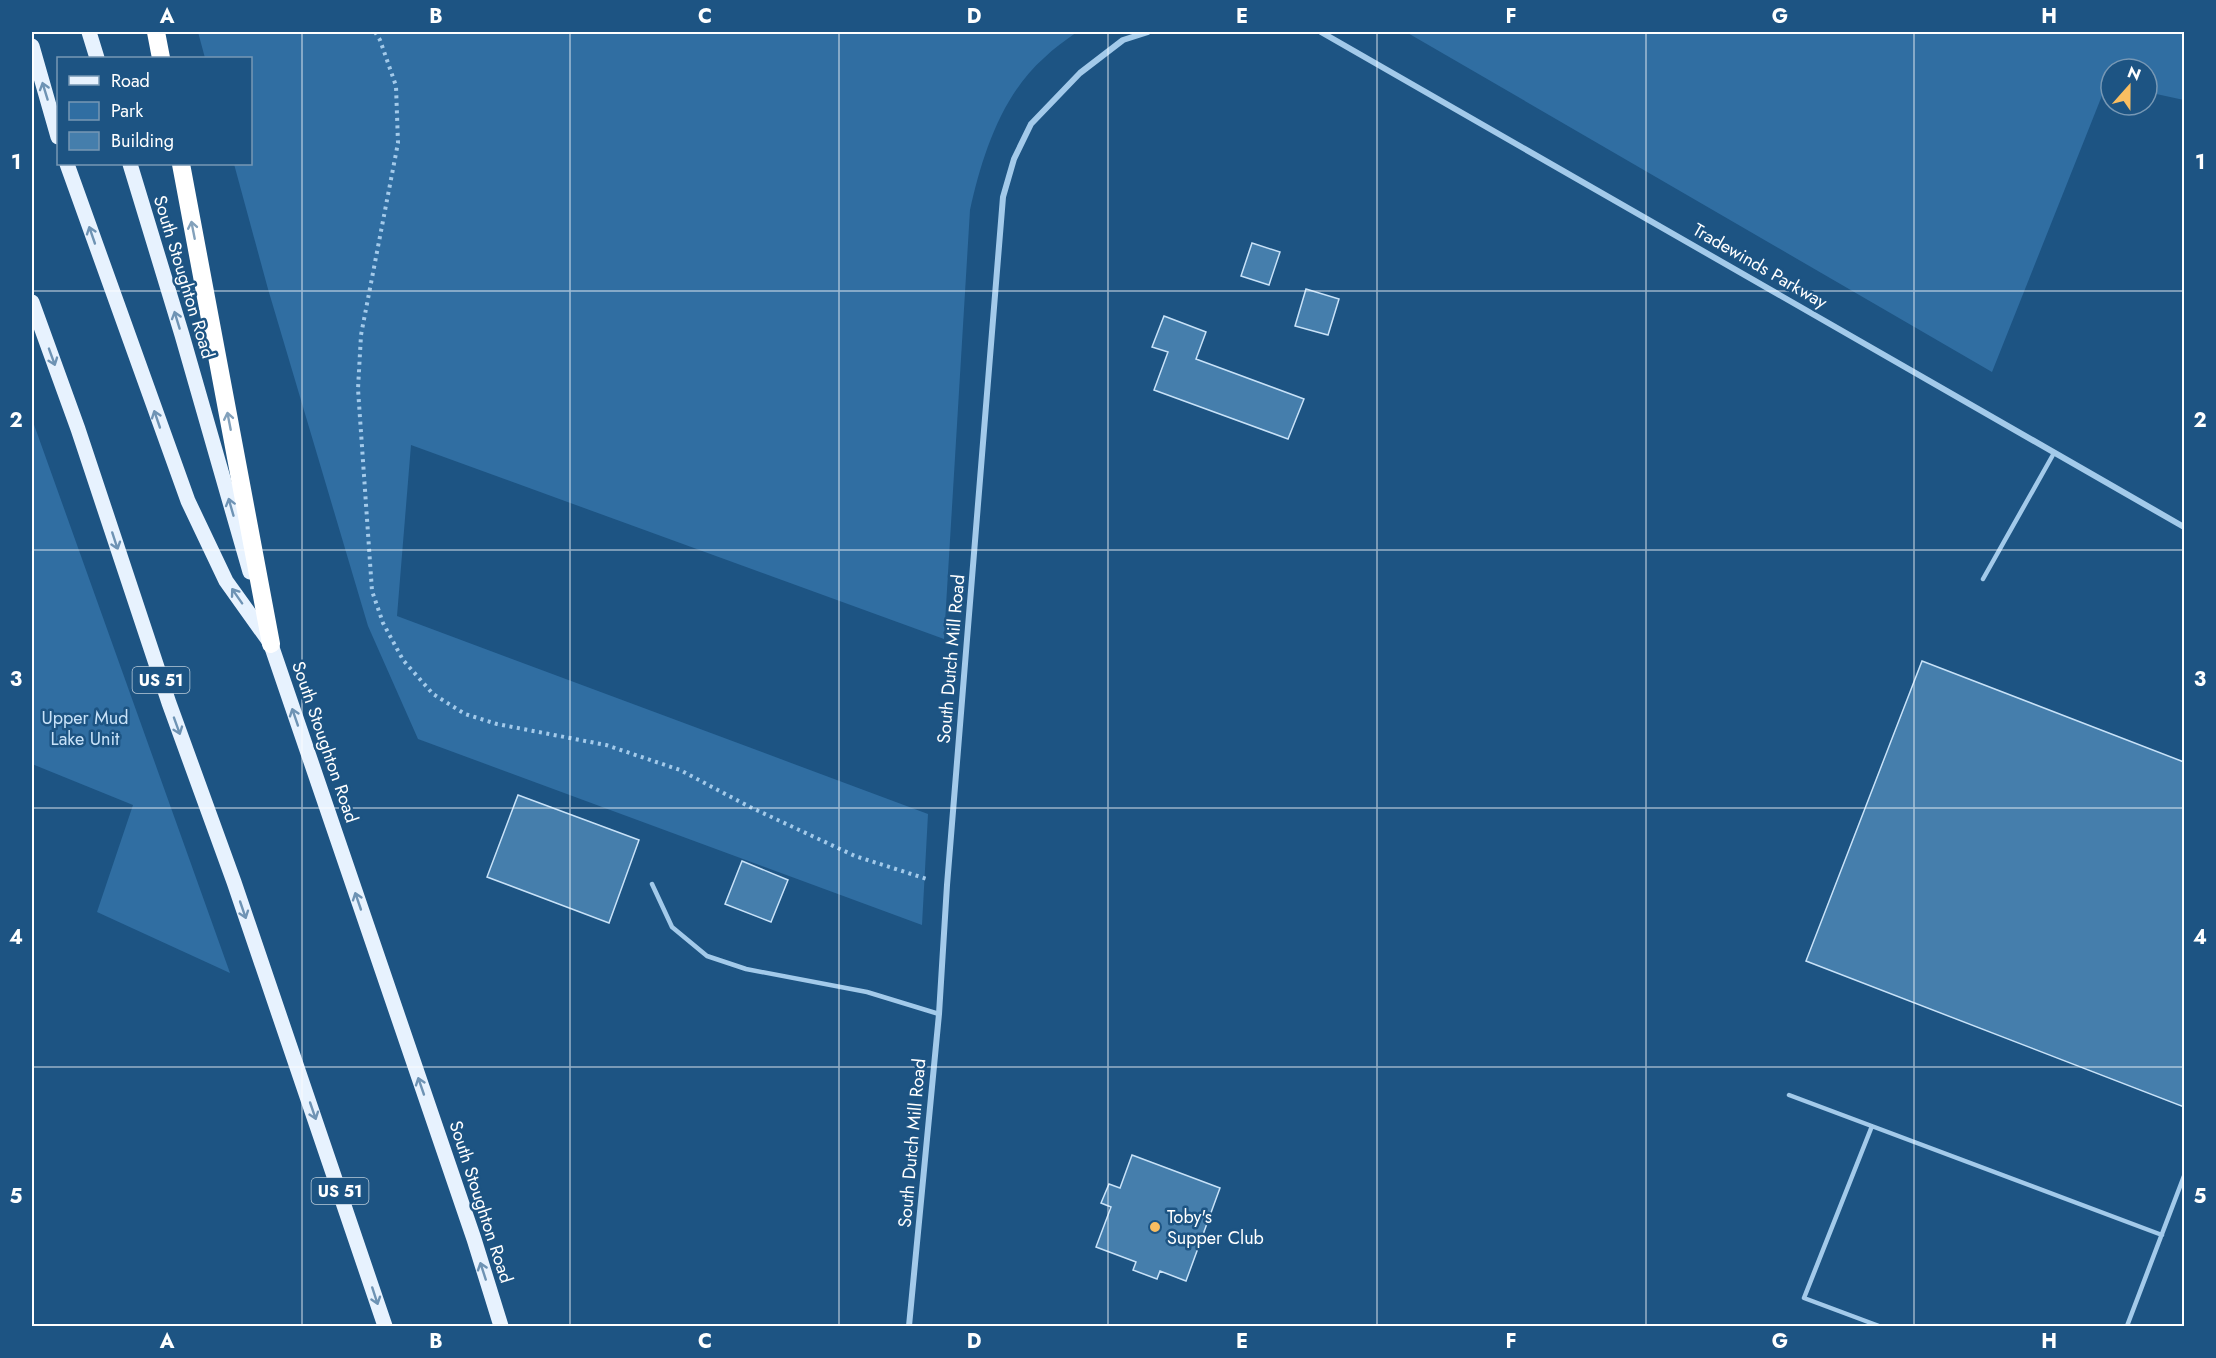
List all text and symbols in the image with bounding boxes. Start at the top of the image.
text: A [159,2,175,31]
text: B [429,2,443,31]
text: C [698,2,712,31]
text: D [967,2,981,31]
text: E [1236,2,1248,31]
text: F [1505,2,1517,31]
text: G [1772,2,1788,31]
text: H [2041,2,2057,31]
legend [57,57,252,165]
north arrow [2099,57,2159,117]
text: N [2124,60,2144,86]
text: Road [111,68,150,94]
one-way arrow [39,82,50,101]
text: Park [111,98,143,124]
text: Building [111,128,174,154]
text: 1 [11,148,21,177]
text: 1 [2195,148,2205,177]
street label: South Stoughton Road [147,192,221,362]
street label: Tradewinds Parkway [1688,217,1832,315]
one-way arrow [187,220,198,240]
one-way arrow [86,226,97,245]
one-way arrow [171,311,182,330]
one-way arrow [47,347,58,366]
text: 2 [9,406,23,435]
text: 2 [2193,406,2207,435]
one-way arrow [150,410,161,429]
one-way arrow [223,412,234,432]
one-way arrow [225,498,237,517]
one-way arrow [110,531,121,550]
street label: South Dutch Mill Road [931,573,971,745]
one-way arrow [231,589,243,605]
street label: South Stoughton Road [285,658,365,826]
text: 3 [10,665,22,694]
text: 3 [2194,665,2206,694]
road number: US 51 [132,667,190,693]
park label: Upper Mud Lake Unit [42,705,128,752]
one-way arrow [289,708,300,727]
one-way arrow [173,716,184,735]
one-way arrow [352,892,363,911]
one-way arrow [239,900,250,919]
text: 4 [9,923,23,952]
text: 4 [2193,923,2207,952]
street label: South Dutch Mill Road [892,1057,932,1229]
one-way arrow [415,1077,426,1096]
one-way arrow [308,1101,319,1120]
street label: South Stoughton Road [442,1117,520,1287]
road number: US 51 [312,1178,368,1204]
text: 5 [10,1182,23,1211]
text: 5 [2194,1182,2207,1211]
place label: Toby's Supper Club [1167,1204,1264,1251]
marker: Toby's Supper Club [1148,1220,1162,1234]
one-way arrow [477,1262,488,1281]
one-way arrow [370,1286,381,1305]
text: A [159,1327,175,1356]
text: B [429,1327,443,1356]
text: C [698,1327,712,1356]
text: D [967,1327,981,1356]
text: E [1236,1327,1248,1356]
text: F [1505,1327,1517,1356]
text: G [1772,1327,1788,1356]
text: H [2041,1327,2057,1356]

